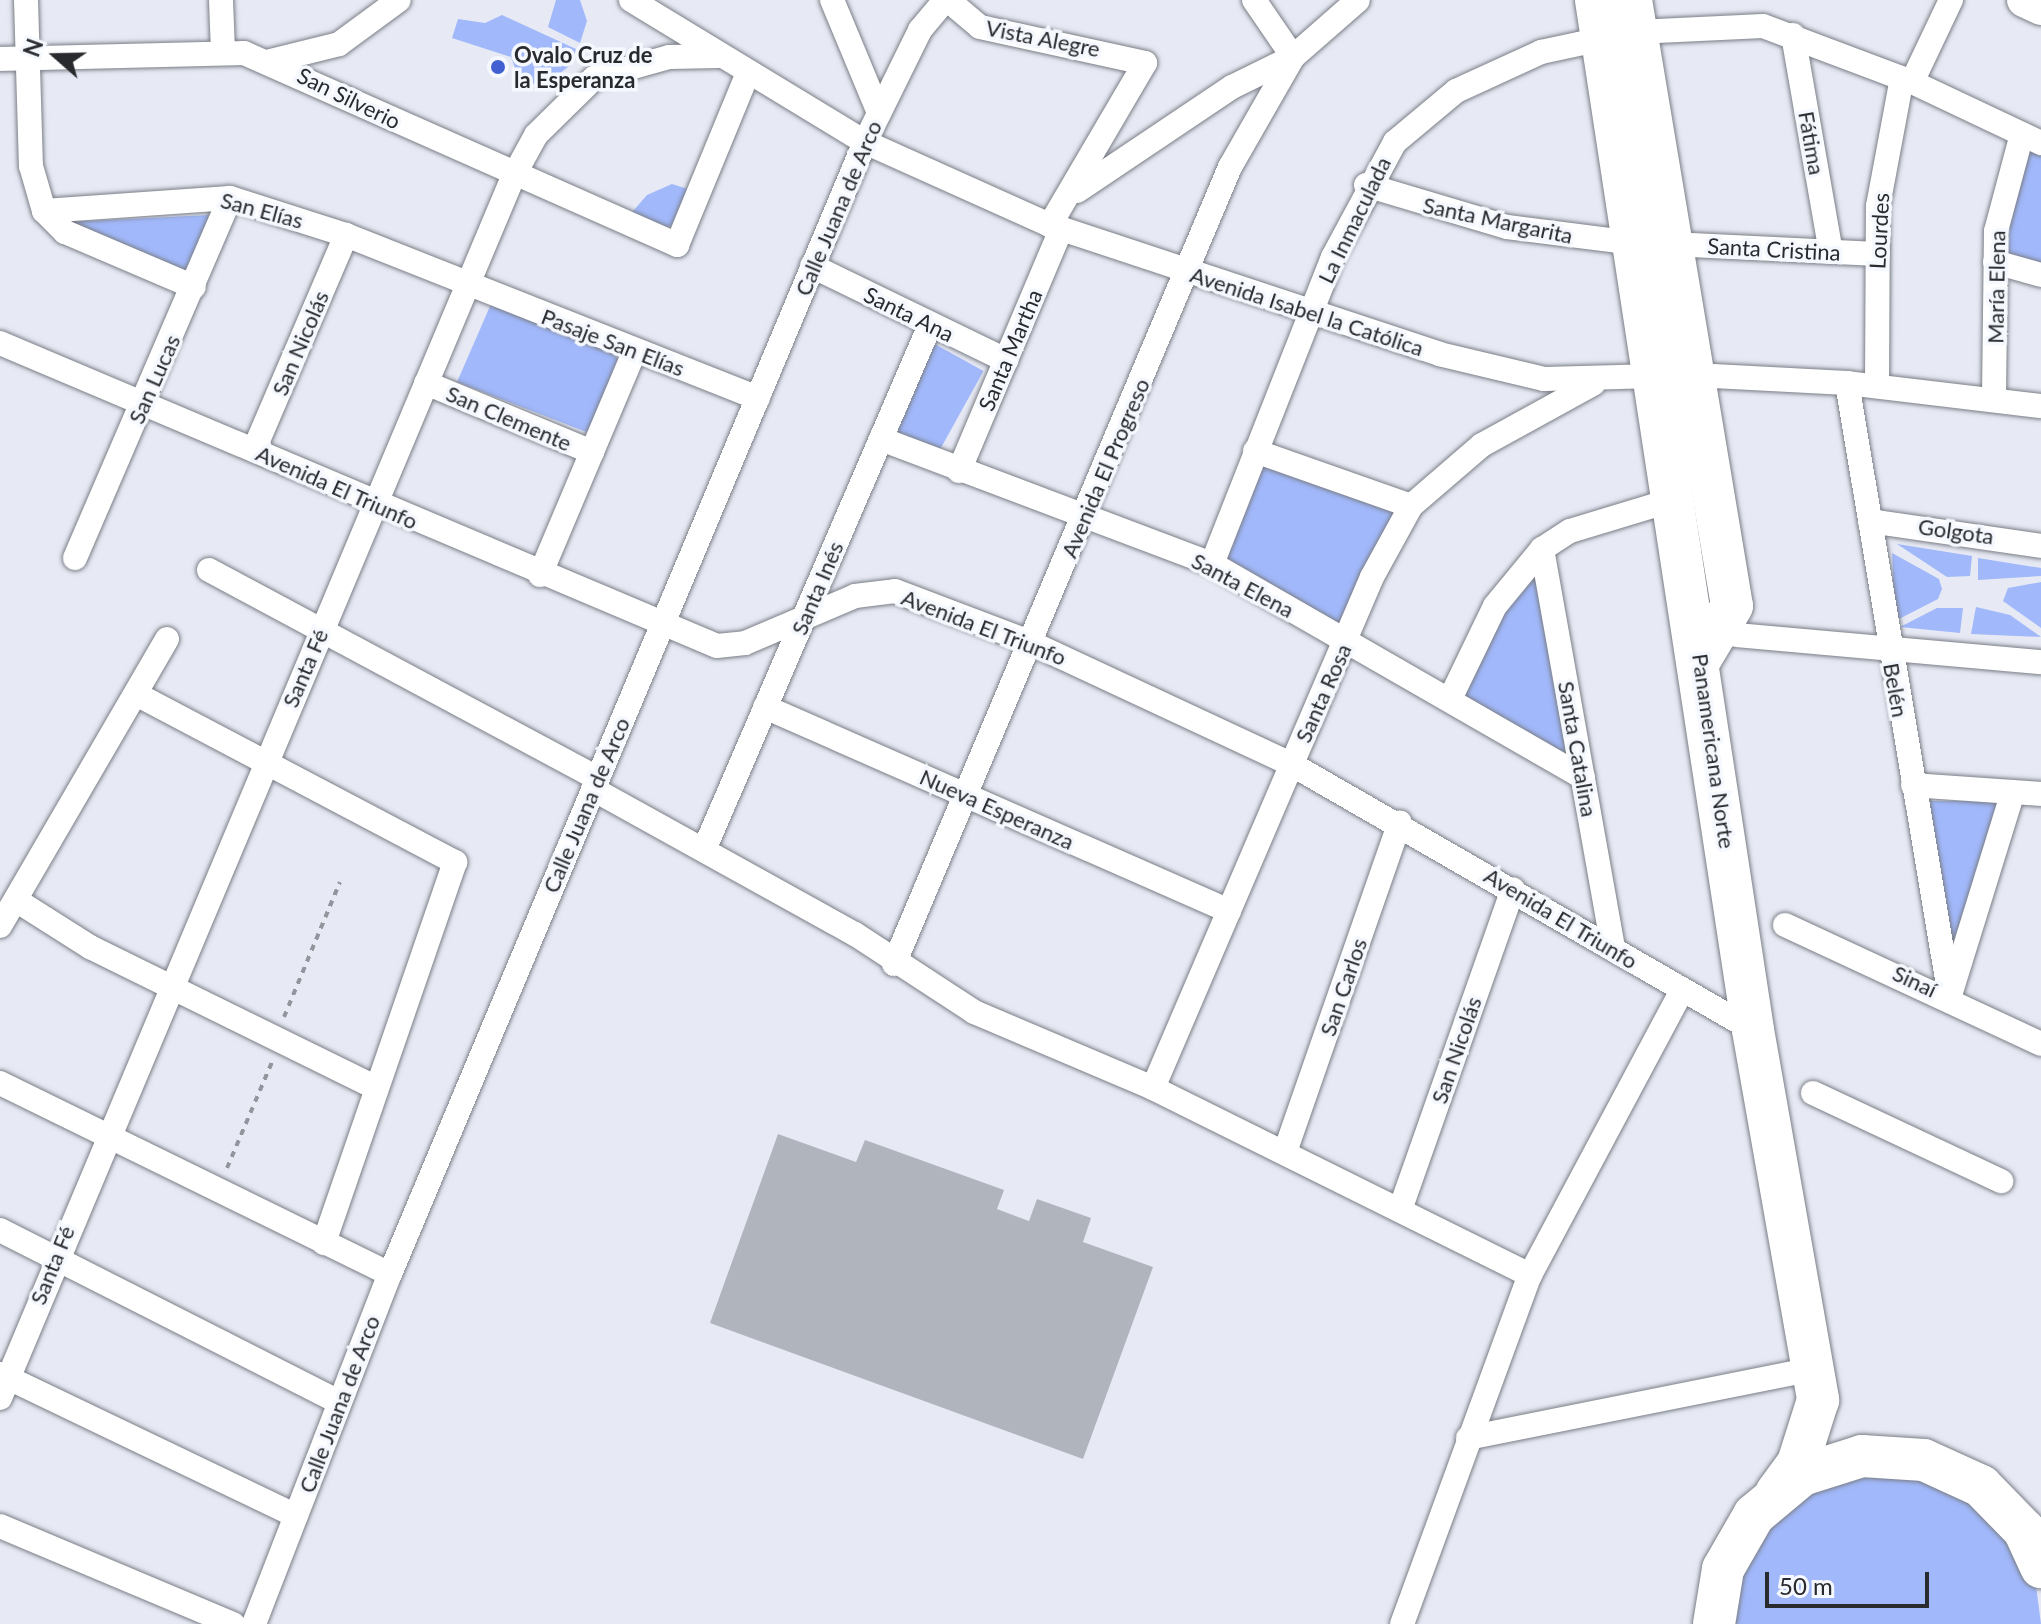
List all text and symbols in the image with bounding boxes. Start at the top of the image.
street label: Vista Alegre [983,14,1103,62]
north arrow [16,16,96,96]
text: N [17,35,49,60]
place label: Ovalo Cruz de la Esperanza [514,41,653,92]
marker: Ovalo Cruz de la Esperanza [489,58,507,76]
street label: San Silverio [293,62,405,134]
street label: Fátima [1793,109,1831,177]
street label: Calle Juana de Arco [789,116,887,300]
street label: La Inmaculada [1312,153,1396,287]
street label: San Elías [218,186,306,234]
street label: Santa Margarita [1421,191,1575,249]
street label: Lourdes [1864,192,1894,270]
street label: María Elena [1982,230,2010,344]
street label: Santa Cristina [1707,232,1841,266]
street label: Avenida Isabel la Católica [1187,261,1427,361]
street label: Santa Ana [859,281,959,347]
street label: Santa Martha [973,285,1047,415]
street label: San Nicolás [266,287,334,399]
street label: Pasaje San Elías [538,303,688,381]
street label: San Lucas [123,330,185,428]
street label: Avenida El Progreso [1055,374,1155,562]
street label: San Clemente [442,380,576,456]
street label: Avenida El Triunfo [252,439,422,535]
street label: Golgota [1917,513,1995,549]
street label: Santa Inés [786,537,848,639]
street label: Santa Elena [1187,547,1299,623]
street label: Avenida El Triunfo [898,583,1070,671]
street label: Santa Fé [277,625,333,711]
street label: Santa Rosa [1290,640,1356,746]
street label: Panamericana Norte [1687,652,1741,850]
street label: Belén [1878,661,1914,719]
street label: Santa Catalina [1553,679,1603,819]
street label: Calle Juana de Arco [537,713,635,897]
street label: Nueva Esperanza [916,763,1078,855]
street label: Avenida El Triunfo [1479,862,1643,974]
street label: San Carlos [1314,935,1372,1039]
street label: Sinaí [1889,959,1941,1003]
street label: San Nicolás [1425,993,1487,1107]
street label: Santa Fé [24,1222,80,1308]
street label: Calle Juana de Arco [293,1311,385,1497]
scale bar [1769,1556,1933,1606]
text: 50 m [1779,1571,1833,1600]

